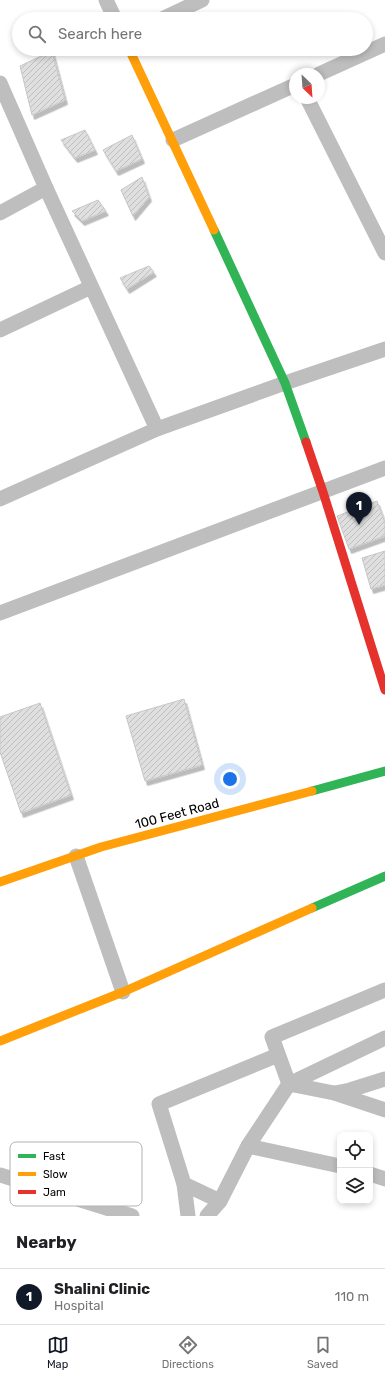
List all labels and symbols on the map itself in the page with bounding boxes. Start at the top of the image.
north arrow [289,68,325,104]
pin: 1 [346,492,372,525]
your location [220,769,240,789]
street label: 100 Feet Road [134,795,221,832]
legend [10,1142,142,1206]
text: Fast [43,1150,66,1163]
text: Slow [43,1168,68,1181]
text: Jam [43,1186,66,1199]

